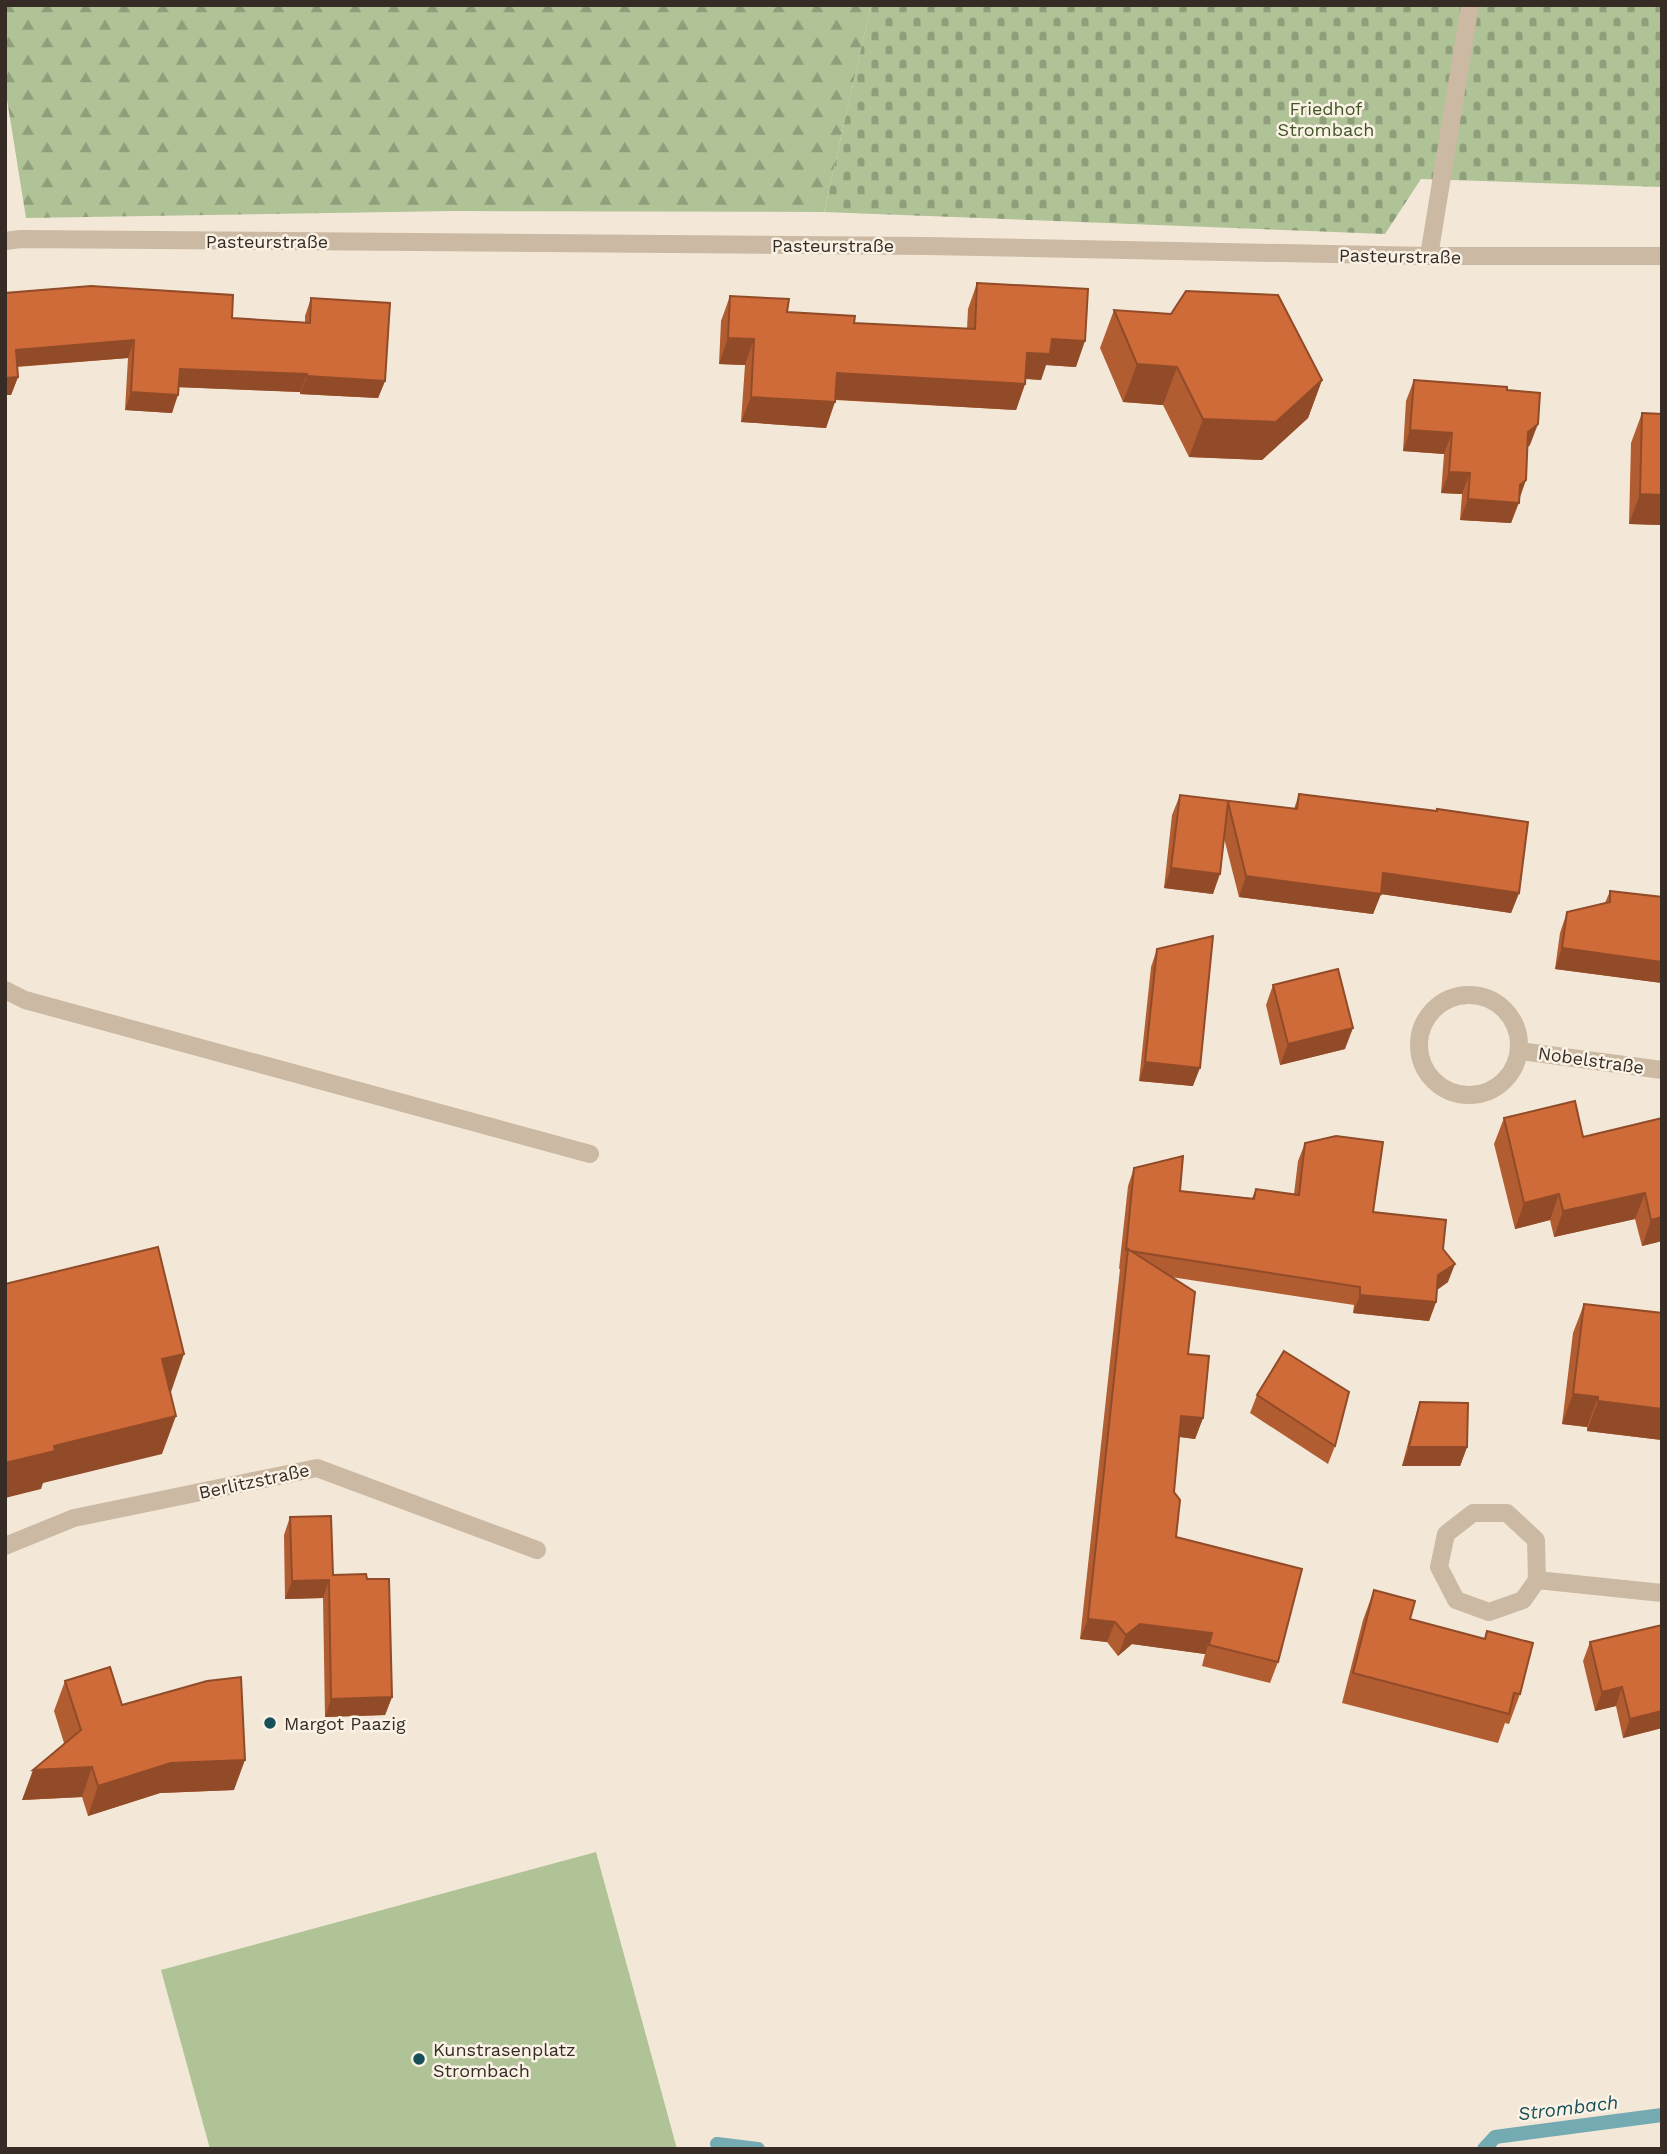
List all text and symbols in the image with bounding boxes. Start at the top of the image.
park label: Friedhof Strombach [1278,98,1374,140]
street label: Pasteurstraße [206,231,328,252]
street label: Pasteurstraße [772,235,894,256]
street label: Pasteurstraße [1339,244,1461,268]
street label: Nobelstraße [1537,1042,1645,1078]
street label: Berlitzstraße [197,1459,311,1503]
place label: Margot Paazig [284,1713,406,1734]
marker: Margot Paazig [262,1715,278,1731]
place label: Kunstrasenplatz Strombach [433,2039,576,2081]
marker: Kunstrasenplatz Strombach [411,2051,427,2067]
water label: Strombach [1517,2090,1619,2126]

